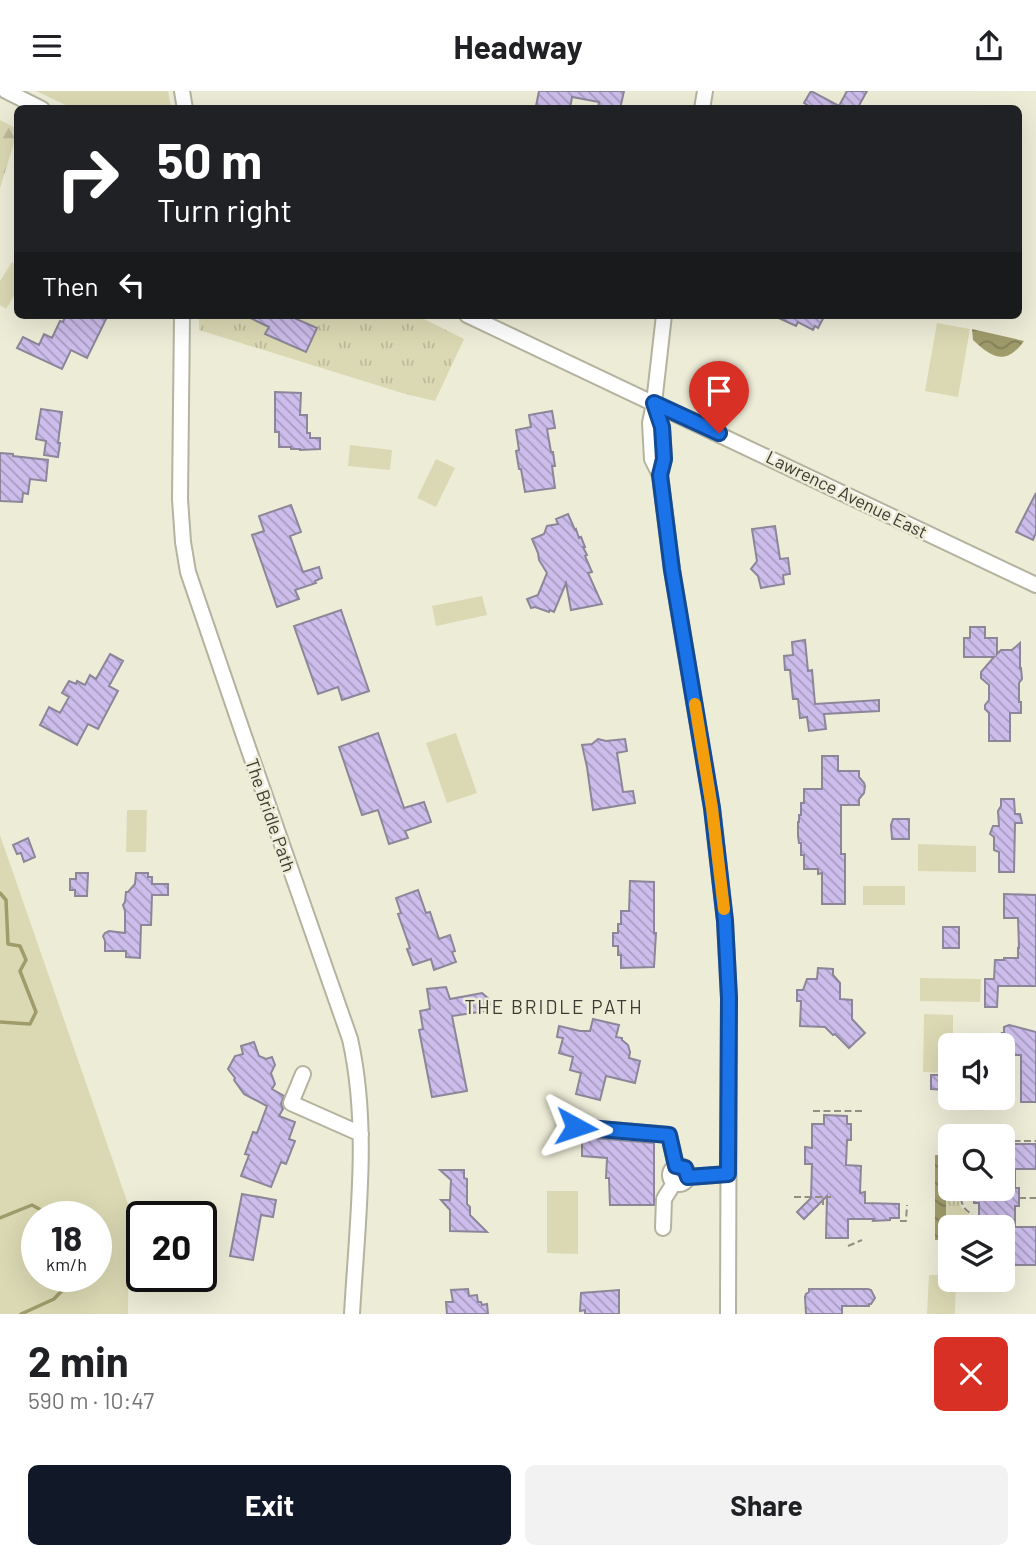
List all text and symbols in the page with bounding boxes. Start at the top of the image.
icon: menu [28,27,66,65]
text: Headway [453,27,583,65]
icon: share [970,27,1008,65]
text: 50 m [157,130,262,189]
icon: right [42,133,133,224]
text: Turn right [157,190,292,228]
icon: left [113,266,151,304]
text: Then [42,270,99,301]
pin [689,361,749,433]
icon: arrive [700,372,738,410]
street label: Lawrence Avenue East [763,445,931,543]
street label: The Bridle Path [241,755,301,875]
district label: THE BRIDLE PATH [464,995,644,1018]
map controls [938,1033,1015,1292]
button: sound [938,1033,1015,1110]
position arrow [539,1090,613,1164]
button: search [938,1124,1015,1201]
speed limit sign: 20 [126,1201,217,1292]
button: layers [938,1215,1015,1292]
text: 18 [51,1216,82,1258]
text: km/h [46,1253,87,1275]
text: 2 min [28,1335,129,1385]
button: close [934,1337,1008,1411]
text: 590 m · 10:47 [28,1386,154,1414]
button: Exit [28,1465,511,1545]
button: Share [525,1465,1008,1545]

